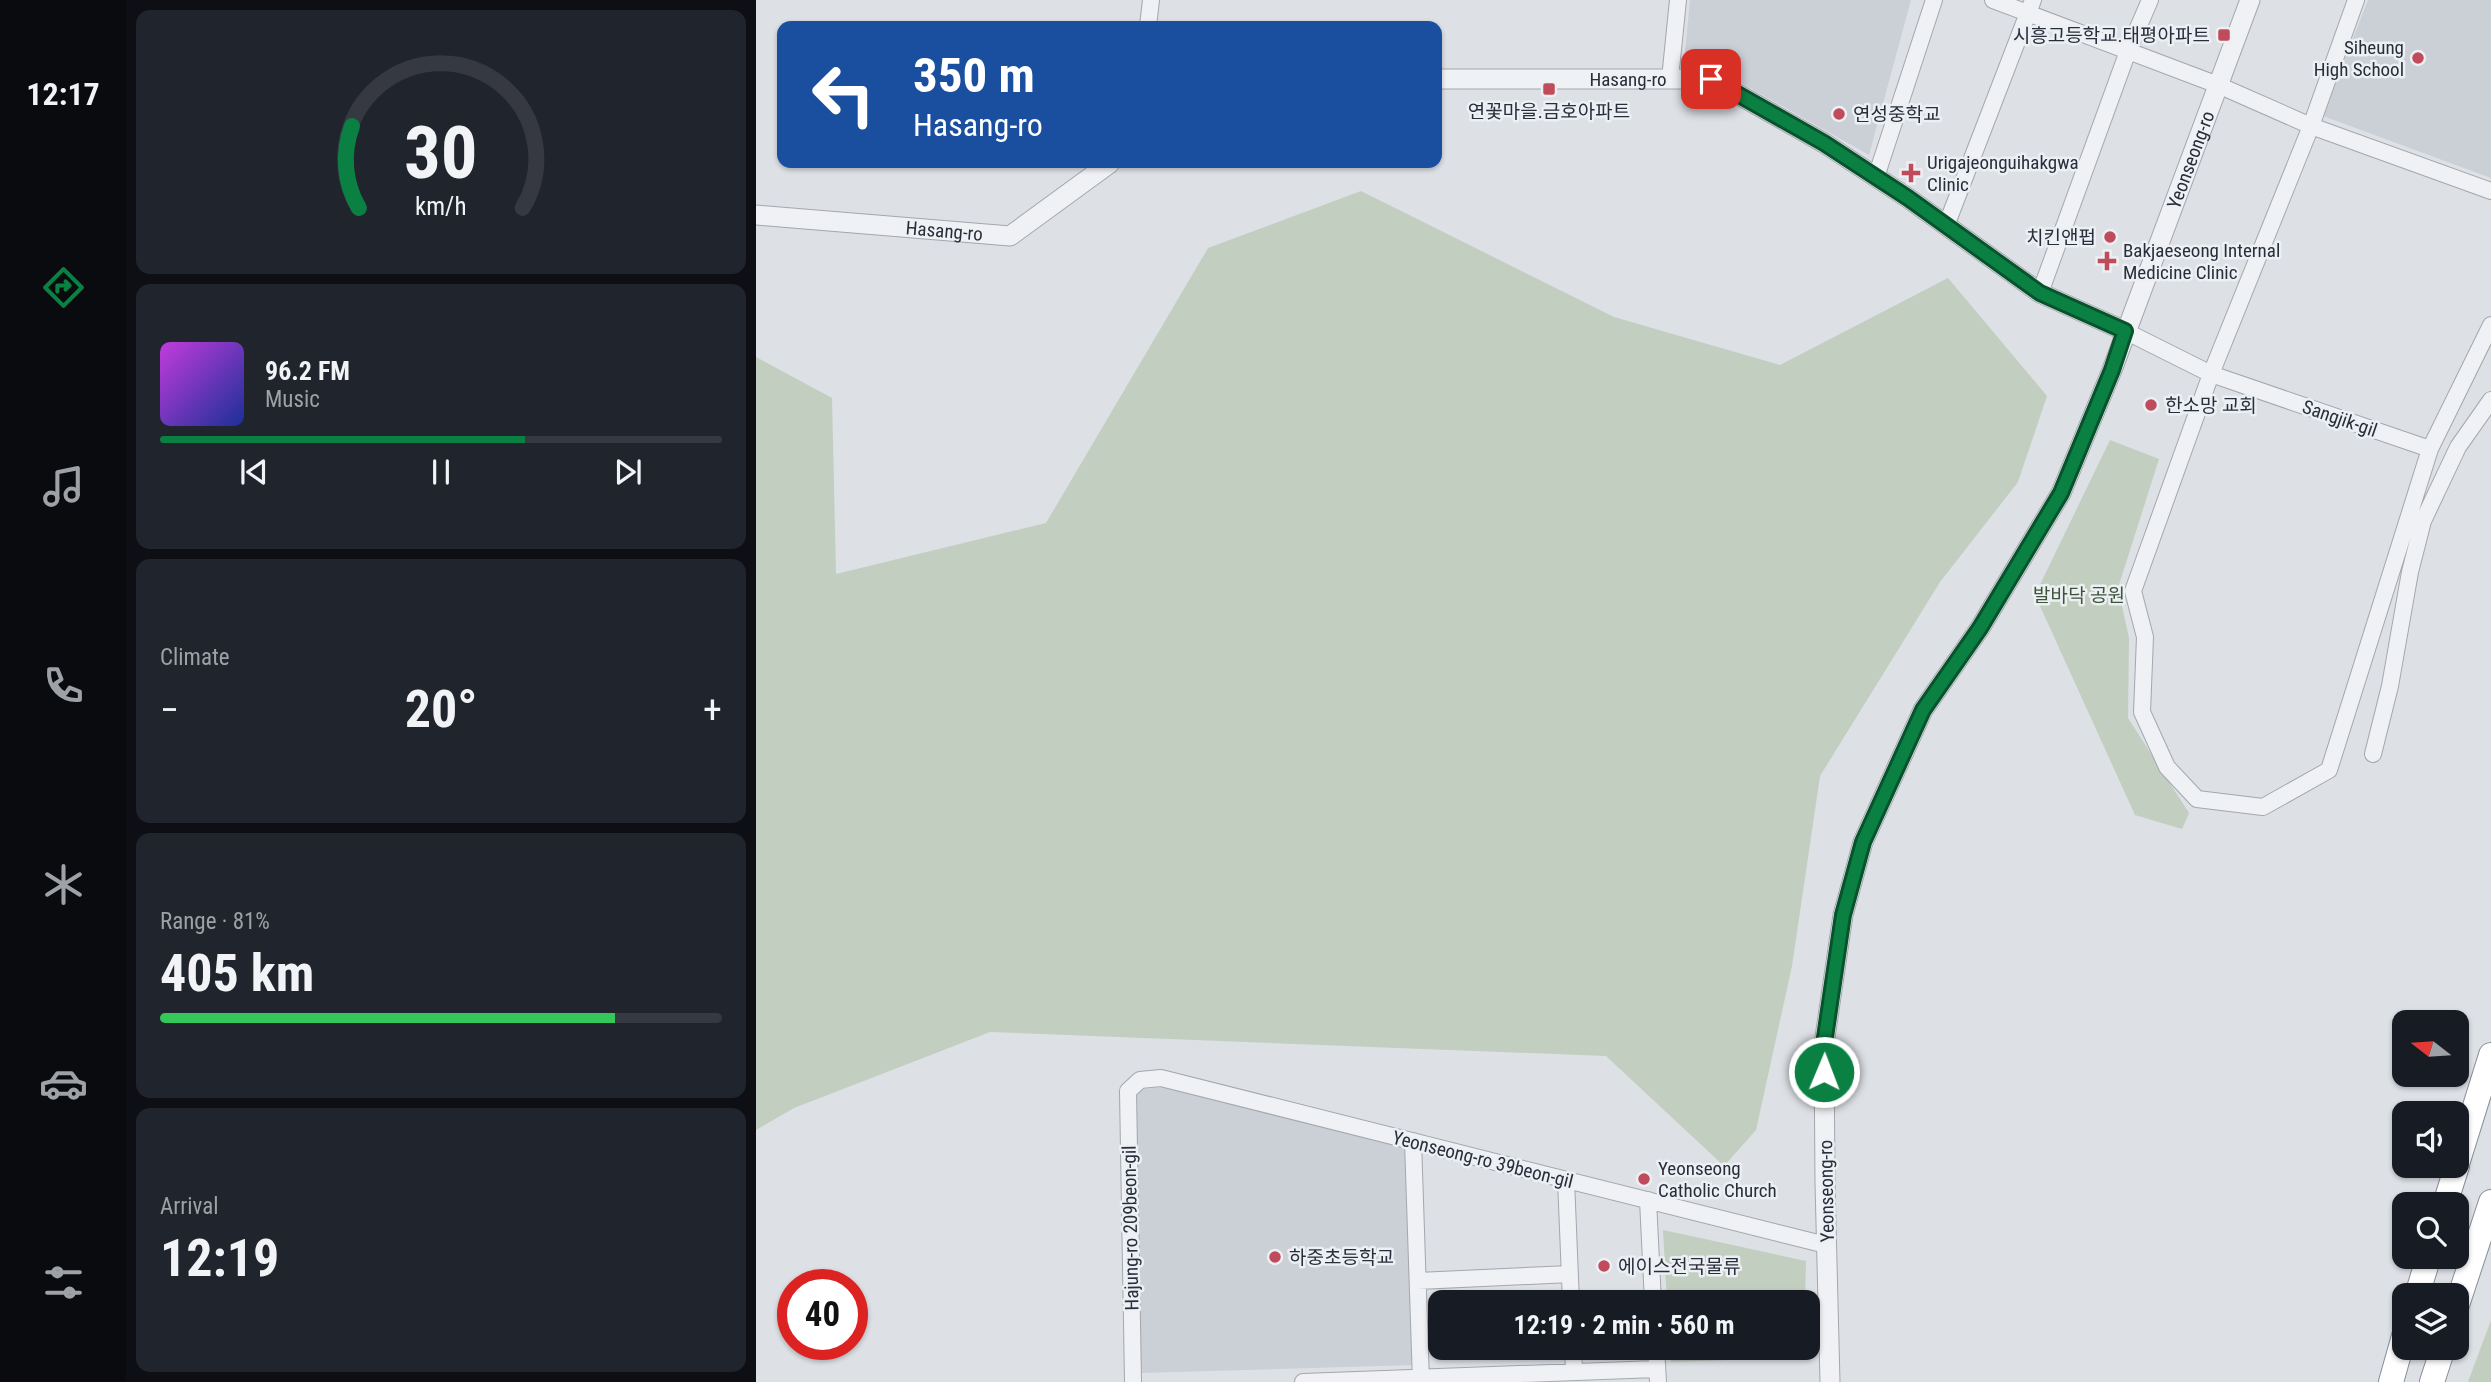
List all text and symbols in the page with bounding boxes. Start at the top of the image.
place label: 시흥고등학교.태평아파트 [2013,24,2210,47]
marker: 시흥고등학교.태평아파트 [2216,27,2232,43]
place label: Siheung High School [2314,36,2404,81]
text: 350 m [913,47,1035,104]
icon: left [798,49,889,140]
pin [1681,49,1741,109]
marker: Siheung High School [2410,50,2426,66]
icon: arrive [1692,60,1730,98]
street label: Hasang-ro [1589,68,1667,91]
text: 12:17 [26,75,100,113]
marker: 연꽃마을.금호아파트 [1541,81,1557,97]
place label: 연꽃마을.금호아파트 [1468,100,1630,123]
place label: 연성중학교 [1853,103,1940,126]
text: Hasang-ro [913,106,1043,144]
marker: 연성중학교 [1831,106,1847,122]
street label: Yeonseong-ro [2162,108,2220,212]
text: 30 [404,111,478,197]
place label: Urigajeonguihakgwa Clinic [1927,151,2079,196]
marker: Urigajeonguihakgwa Clinic [1901,163,1921,183]
text: km/h [415,192,467,221]
street label: Hasang-ro [905,216,984,246]
place label: 치킨앤펍 [2026,226,2096,249]
marker: 치킨앤펍 [2102,229,2118,245]
place label: Bakjaeseong Internal Medicine Clinic [2123,239,2280,284]
marker: Bakjaeseong Internal Medicine Clinic [2097,251,2117,271]
icon: directions [39,263,88,312]
text: 96.2 FM [265,356,350,386]
text: Music [265,386,320,413]
place label: 한소망 교회 [2165,394,2257,417]
street label: Sangjik-gil [2299,395,2380,442]
marker: 한소망 교회 [2143,397,2159,413]
icon: previous [235,453,273,491]
icon: pause [422,453,460,491]
icon: next [609,453,647,491]
icon: music [39,462,88,511]
park label: 발바닥 공원 [2033,584,2125,607]
text: Climate [160,644,230,671]
icon: phone [39,661,88,710]
text: 20° [405,679,477,740]
text: − [160,688,179,732]
text: + [703,688,722,732]
icon: climate [39,860,88,909]
text: Range · 81% [160,908,270,935]
text: 405 km [160,943,314,1004]
north arrow [2392,1010,2469,1087]
map controls [2392,1010,2469,1360]
position arrow [1787,1035,1861,1109]
icon: car [39,1059,88,1108]
button: sound [2392,1101,2469,1178]
street label: Yeonseong-ro 39beon-gil [1390,1126,1576,1193]
street label: Yeonseong-ro [1814,1140,1839,1242]
street label: Hajung-ro 209beon-gil [1118,1145,1143,1311]
place label: Yeonseong Catholic Church [1658,1157,1777,1202]
marker: Yeonseong Catholic Church [1636,1171,1652,1187]
button: search [2392,1192,2469,1269]
text: Arrival [160,1193,219,1220]
text: 12:19 [160,1228,279,1289]
place label: 하중초등학교 [1289,1246,1394,1269]
marker: 하중초등학교 [1267,1249,1283,1265]
place label: 에이스전국물류 [1618,1255,1740,1278]
icon: filters [39,1258,88,1307]
marker: 에이스전국물류 [1596,1258,1612,1274]
speed limit sign: 40 [777,1269,868,1360]
button: layers [2392,1283,2469,1360]
text: 12:19 · 2 min · 560 m [1514,1310,1734,1340]

